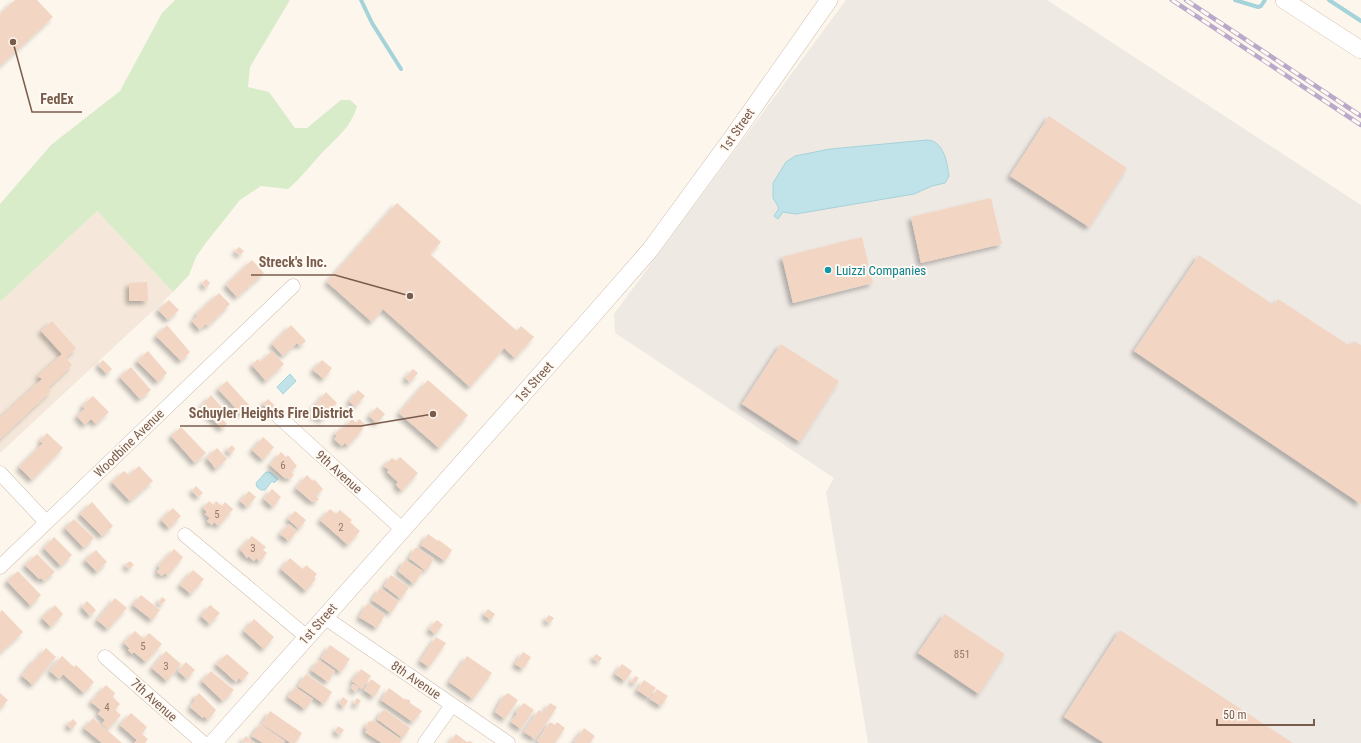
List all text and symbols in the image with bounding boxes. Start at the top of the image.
callout: FedEx [32,86,82,112]
text: FedEx [40,91,74,107]
street label: 1st Street [717,105,757,155]
callout: Streck's Inc. [251,249,335,275]
text: Streck's Inc. [259,254,327,270]
place label: Luizzi Companies [836,263,926,278]
marker: Luizzi Companies [823,265,833,275]
street label: 1st Street [512,358,556,405]
callout: Schuyler Heights Fire District [180,400,361,426]
text: Schuyler Heights Fire District [189,405,353,421]
street label: Woodbine Avenue [91,406,167,480]
street label: 9th Avenue [313,447,365,497]
house number: 6 [280,459,286,472]
house number: 5 [214,508,220,521]
house number: 2 [338,521,344,534]
house number: 3 [250,542,256,555]
street label: 1st Street [296,600,340,648]
house number: 5 [140,640,146,653]
house number: 851 [954,648,970,661]
street label: 8th Avenue [388,658,444,702]
house number: 3 [163,660,169,673]
street label: 7th Avenue [128,675,180,725]
house number: 4 [104,701,110,714]
scale bar [1217,701,1314,727]
text: 50 m [1223,708,1247,722]

